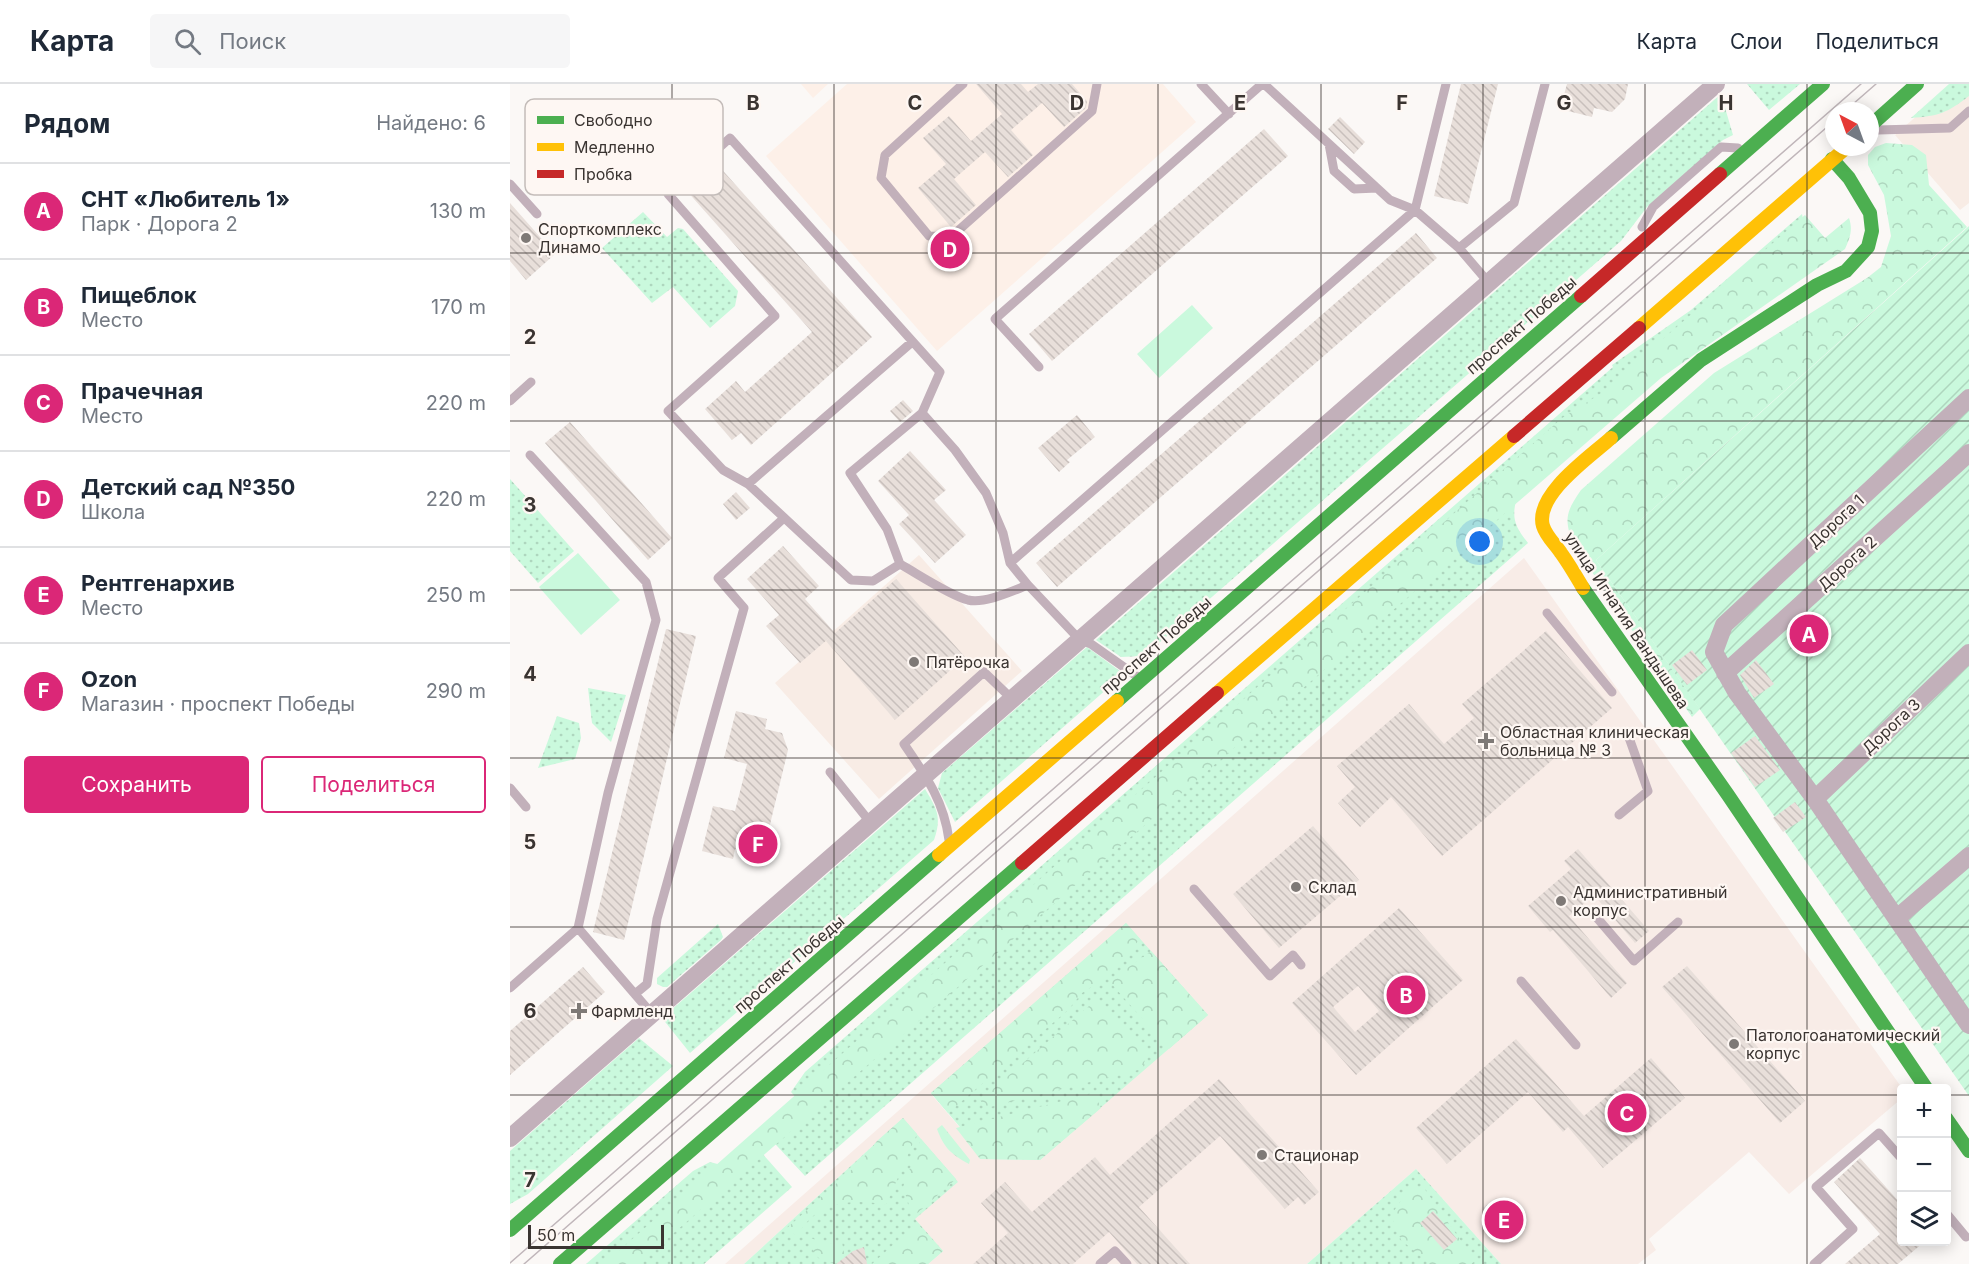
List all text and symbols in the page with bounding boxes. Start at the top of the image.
search box [150,14,570,68]
text: Карта [30,24,114,58]
icon: search [171,25,204,58]
text: Поиск [219,28,286,54]
text: Карта [1637,29,1697,54]
text: Слои [1730,29,1782,54]
text: Поделиться [1815,29,1939,54]
text: B [746,91,760,115]
text: C [908,91,922,115]
text: D [1070,91,1084,115]
text: E [1234,91,1246,115]
text: F [1396,91,1408,115]
text: G [1556,91,1572,115]
text: H [1719,91,1733,115]
legend [525,99,723,195]
north arrow [1825,102,1879,156]
text: Рядом [24,108,110,139]
text: Свободно [574,110,653,130]
text: Найдено: 6 [376,111,486,135]
text: Медленно [574,137,655,157]
text: Пробка [574,164,632,184]
text: СНТ «Любитель 1» [81,186,290,212]
text: A [36,199,51,223]
text: 130 m [430,199,486,223]
text: Парк · Дорога 2 [81,212,238,236]
place label: Спорткомплекс Динамо [538,219,662,257]
pin: D [930,226,970,272]
marker: Спорткомплекс Динамо [519,231,533,245]
street label: проспект Победы [1462,272,1580,378]
text: Пищеблок [81,282,197,308]
text: B [37,295,50,319]
text: 170 m [431,295,486,319]
text: Место [81,308,143,332]
text: 2 [524,325,536,349]
text: Прачечная [81,378,203,404]
text: C [36,391,51,415]
text: 220 m [426,391,486,415]
text: Место [81,404,143,428]
text: Детский сад №350 [81,474,295,500]
text: D [36,487,51,511]
text: 220 m [426,487,486,511]
street label: Дорога 1 [1804,490,1868,552]
text: 3 [524,493,536,517]
text: Школа [81,500,145,524]
your location [1465,527,1494,556]
street label: улица Игнатия Вандышева [1560,528,1694,712]
street label: Дорога 2 [1813,531,1881,595]
text: Рентгенархив [81,570,235,596]
text: E [37,583,50,607]
text: 250 m [426,583,486,607]
street label: проспект Победы [1097,592,1215,698]
text: Место [81,596,143,620]
pin: A [1790,612,1828,656]
place label: Пятёрочка [926,652,1010,672]
marker: Пятёрочка [907,655,921,669]
text: 4 [523,662,537,686]
text: Ozon [81,666,137,692]
text: F [38,679,49,703]
text: 290 m [426,679,486,703]
text: Магазин · проспект Победы [81,692,355,716]
street label: Дорога 3 [1858,694,1924,758]
place label: Областная клиническая больница № 3 [1500,722,1689,760]
marker: Областная клиническая больница № 3 [1477,732,1495,750]
button: Сохранить [24,756,249,813]
button: Поделиться [261,756,486,813]
pin: F [738,822,778,867]
text: 5 [524,830,536,854]
place label: Склад [1308,877,1357,897]
marker: Склад [1289,880,1303,894]
place label: Административный корпус [1573,882,1727,920]
marker: Административный корпус [1554,894,1568,908]
street label: проспект Победы [730,911,848,1017]
pin: B [1386,972,1426,1018]
text: 6 [524,999,537,1023]
place label: Фармленд [591,1001,673,1021]
marker: Фармленд [572,1004,586,1018]
place label: Патологоанатомический корпус [1746,1025,1940,1063]
marker: Патологоанатомический корпус [1727,1037,1741,1051]
map controls [1897,1084,1951,1246]
button: + [1897,1084,1951,1138]
pin: C [1608,1090,1646,1136]
button: − [1897,1138,1951,1192]
place label: Стационар [1274,1145,1359,1165]
marker: Стационар [1255,1148,1269,1162]
text: 7 [524,1168,536,1192]
button: layers [1897,1192,1951,1246]
pin: E [1484,1198,1524,1242]
scale bar [528,1222,664,1250]
text: 50 m [537,1225,575,1245]

